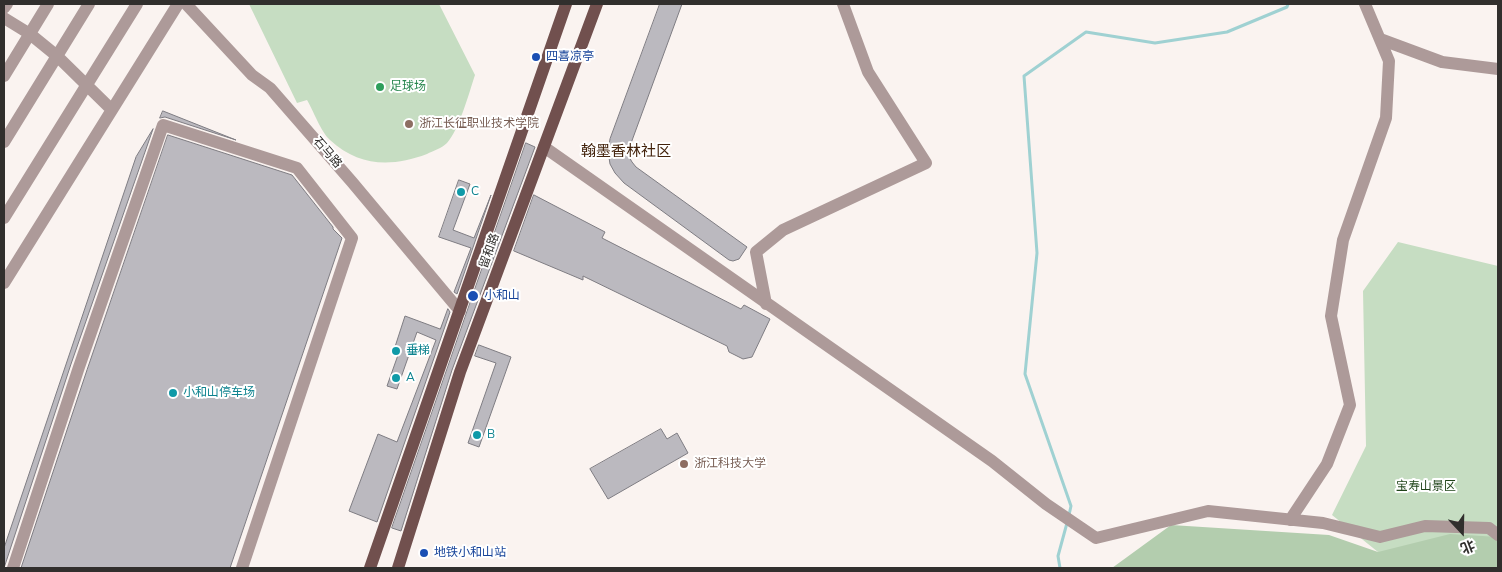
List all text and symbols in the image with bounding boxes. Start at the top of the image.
place label: 四喜凉亭 [546,50,594,64]
marker: 四喜凉亭 [530,51,542,63]
place label: 足球场 [390,80,426,94]
marker: 足球场 [374,81,386,93]
place label: 浙江长征职业技术学院 [419,117,539,131]
marker: 浙江长征职业技术学院 [403,118,415,130]
street label: 石马路 [310,135,344,171]
district label: 翰墨香林社区 [581,143,671,161]
place label: C [471,185,479,199]
marker: C [455,186,467,198]
street label: 留和路 [477,232,503,270]
marker: 小和山 [466,289,480,303]
place label: 小和山 [484,289,520,303]
place label: 垂梯 [406,344,430,358]
marker: 垂梯 [390,345,402,357]
place label: A [406,371,415,385]
marker: A [390,372,402,384]
place label: 小和山停车场 [183,386,255,400]
marker: 小和山停车场 [167,387,179,399]
place label: B [487,428,495,442]
marker: B [471,429,483,441]
place label: 浙江科技大学 [694,457,766,471]
marker: 浙江科技大学 [678,458,690,470]
park label: 宝寿山景区 [1396,480,1456,494]
north arrow [1437,507,1487,557]
text: 北 [1458,535,1477,558]
place label: 地铁小和山站 [434,546,506,560]
marker: 地铁小和山站 [418,547,430,559]

